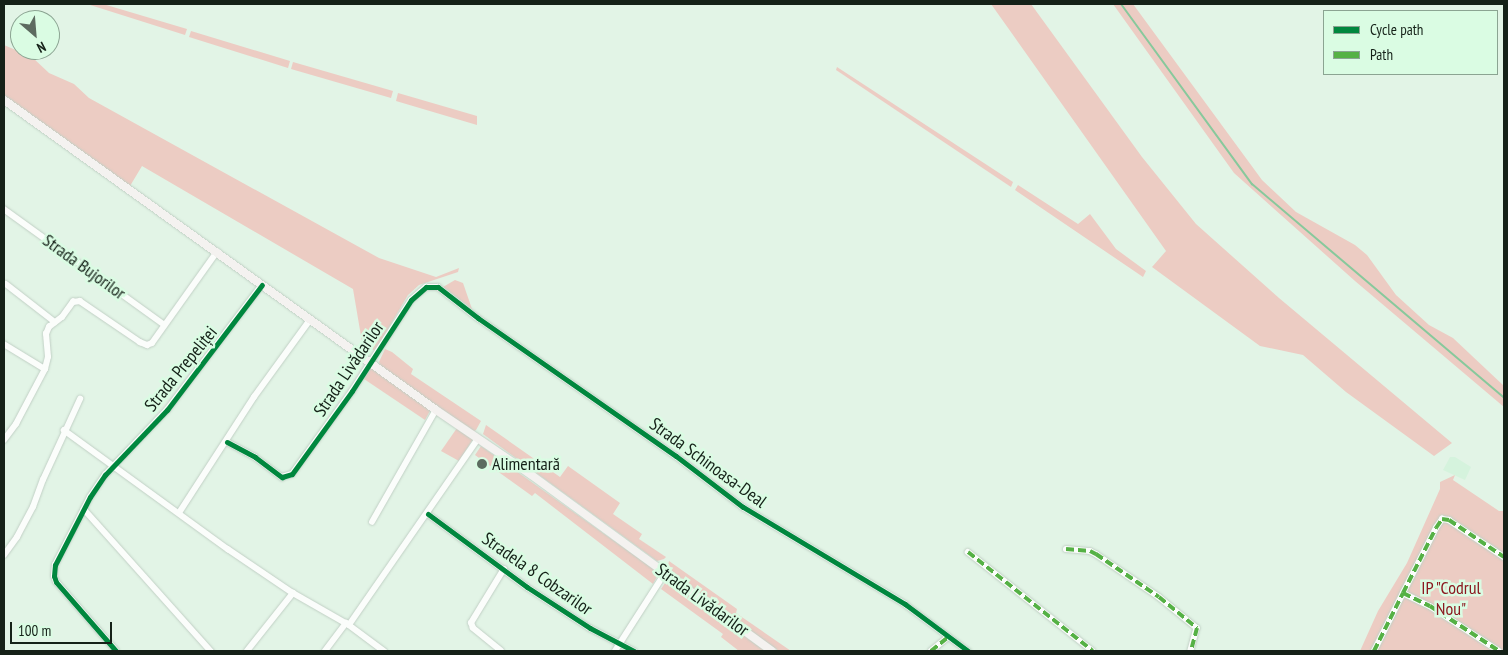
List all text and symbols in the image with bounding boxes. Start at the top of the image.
north arrow [10,10,60,60]
legend [1323,10,1498,75]
text: Cycle path [1370,20,1423,39]
text: N [34,38,49,57]
text: Path [1370,45,1393,64]
street label: Strada Bujorilor [38,230,130,304]
street label: Strada Livădarilor [309,317,389,421]
street label: Strada Prepeliței [140,322,222,416]
street label: Strada Schinoasa-Deal [645,413,771,513]
place label: Alimentară [492,453,560,475]
marker: Alimentară [476,458,488,470]
street label: Stradela 8 Cobzarilor [478,528,596,620]
street label: Strada Livădarilor [651,559,753,641]
park label: IP "Codrul Nou" [1421,578,1481,620]
scale bar [12,612,115,644]
text: 100 m [18,621,51,640]

